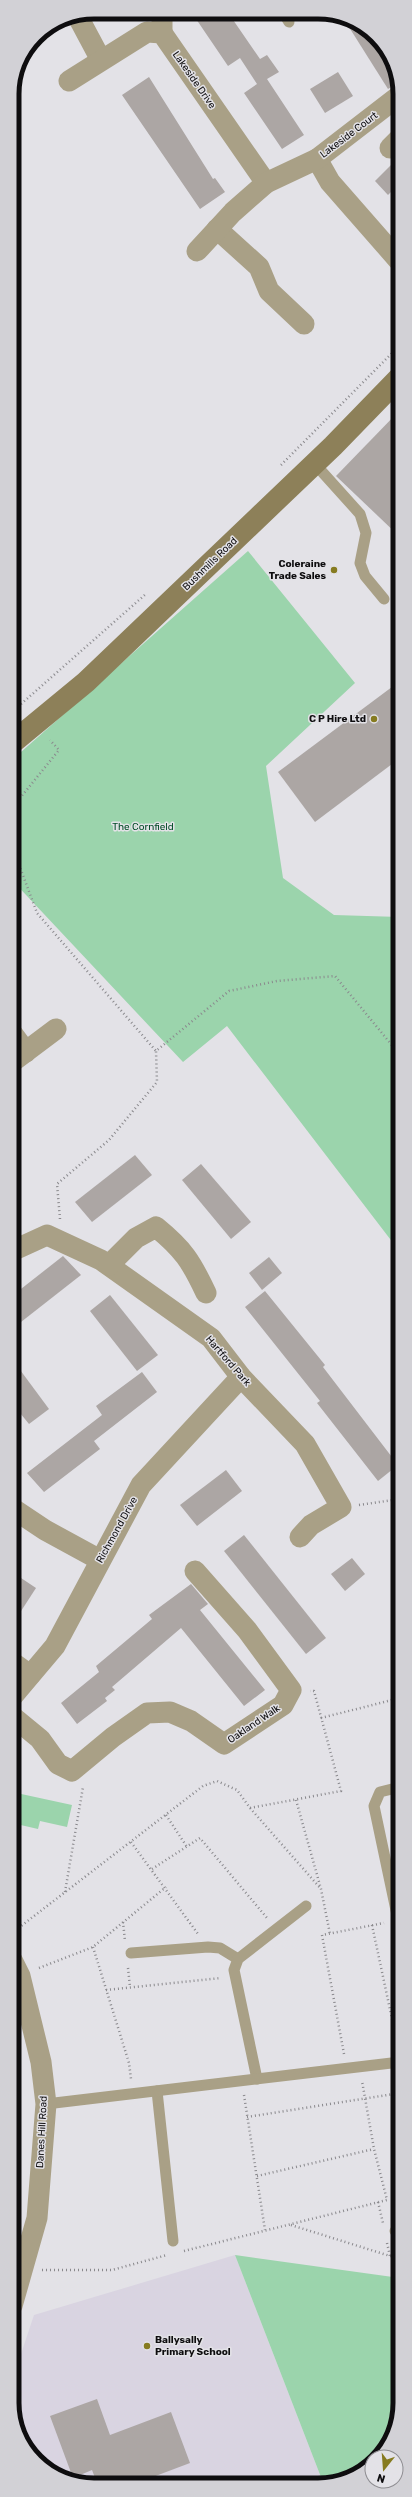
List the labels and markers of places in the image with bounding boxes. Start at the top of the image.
place label: Coleraine Trade Sales [269,558,326,582]
marker: Coleraine Trade Sales [329,565,339,575]
place label: C P Hire Ltd [309,713,366,725]
marker: C P Hire Ltd [369,714,379,724]
place label: Ballysally Primary School [155,2334,231,2358]
marker: Ballysally Primary School [142,2341,152,2351]

